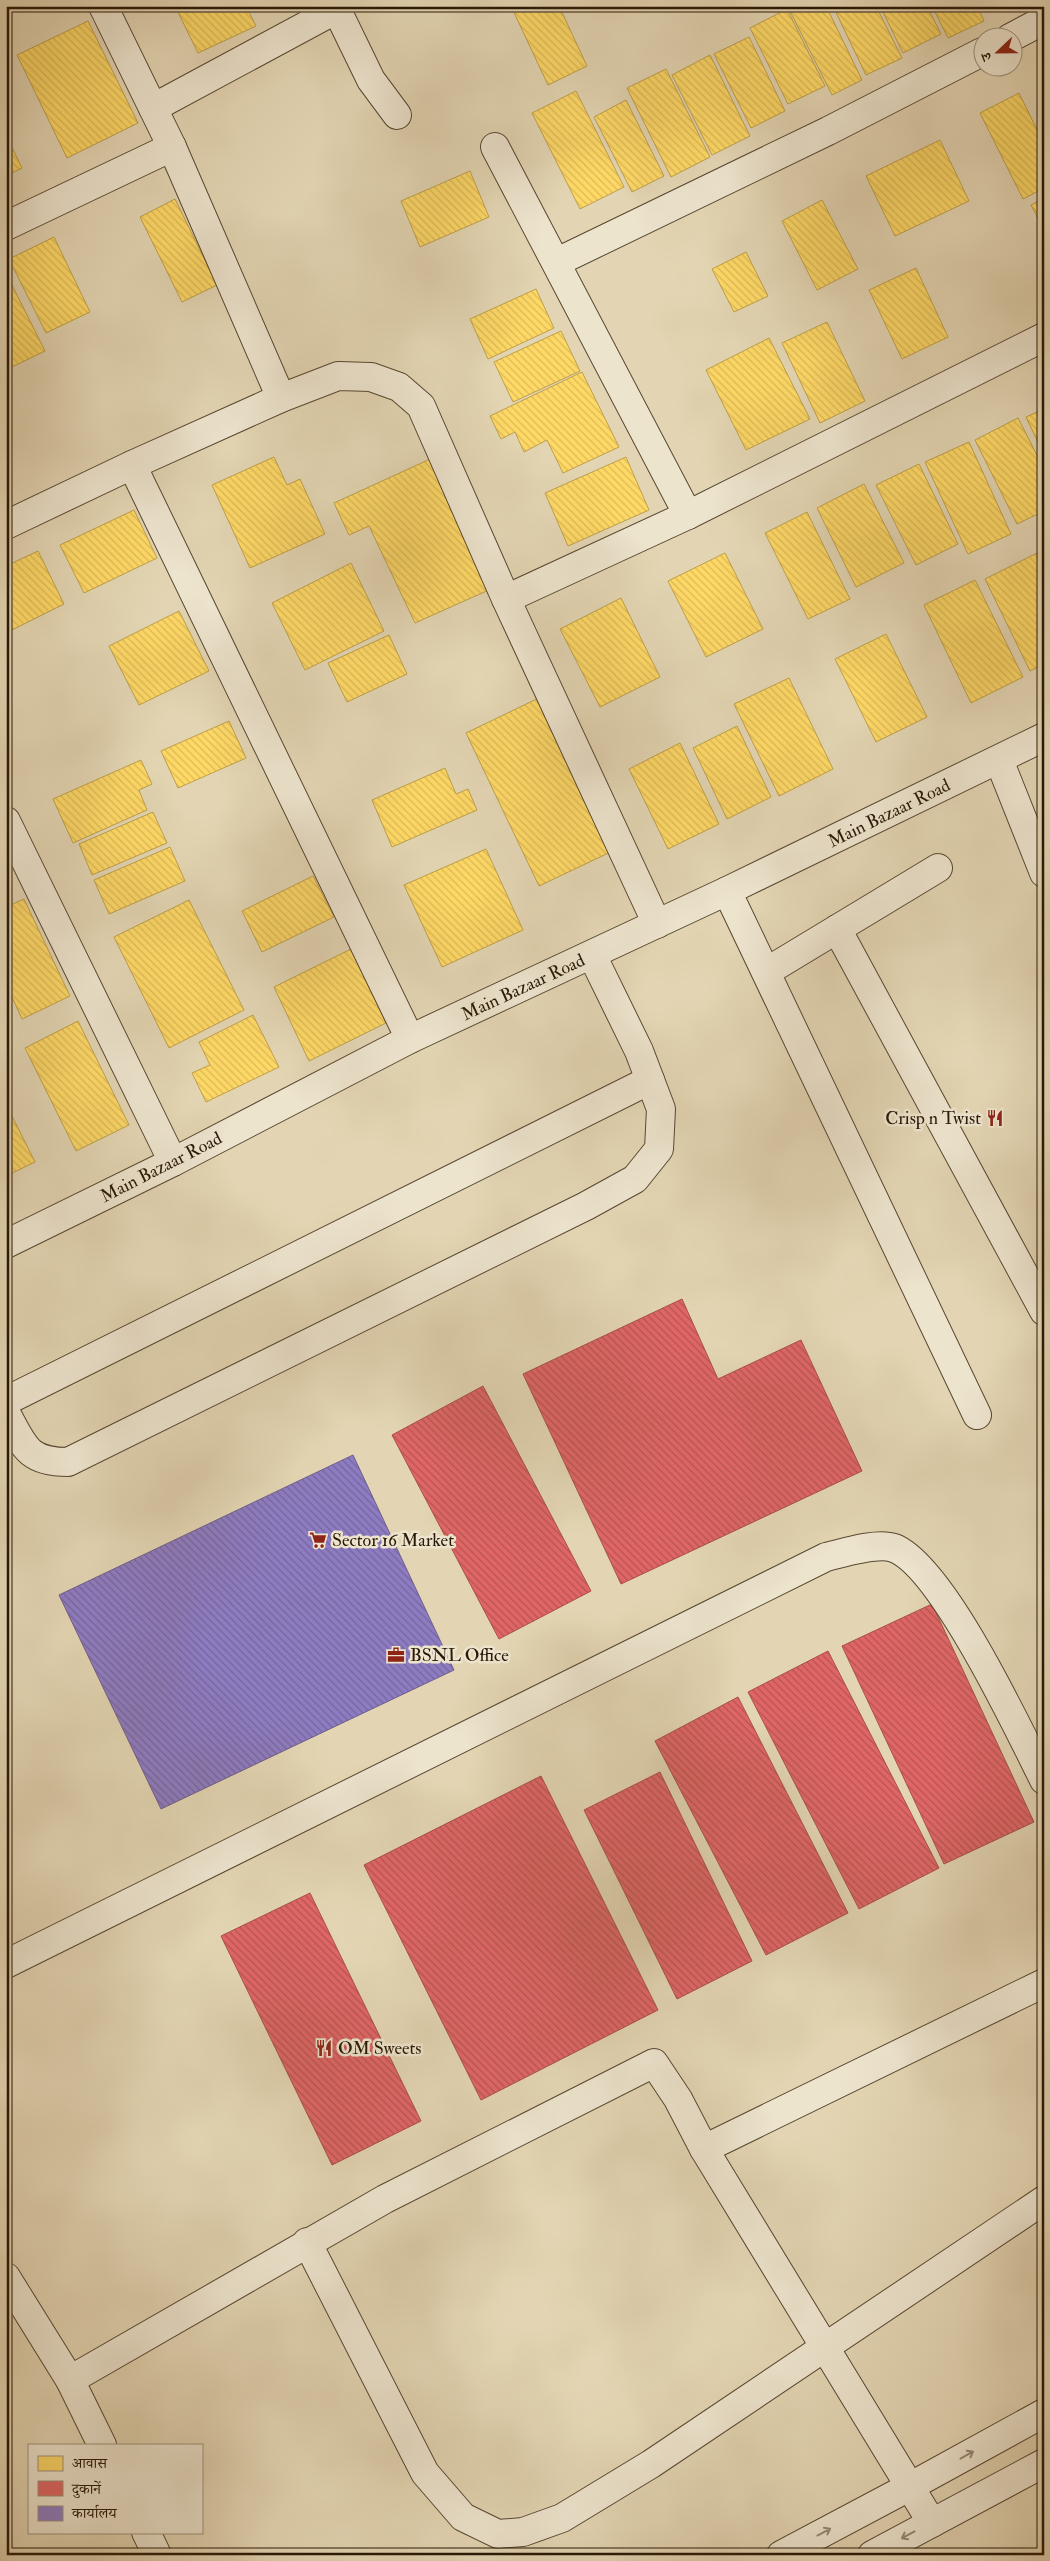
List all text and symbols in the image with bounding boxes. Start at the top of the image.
north arrow [972,28,1022,78]
text: उ [977,49,996,64]
street label: Main Bazaar Road [824,774,954,853]
street label: Main Bazaar Road [458,949,589,1026]
place label: Crisp n Twist [885,1107,981,1130]
restaurant icon: Crisp n Twist [985,1108,1005,1128]
street label: Main Bazaar Road [97,1127,226,1208]
place label: Sector 16 Market [332,1529,454,1552]
supermarket icon: Sector 16 Market [308,1530,328,1550]
place label: BSNL Office [410,1644,509,1667]
office icon: BSNL Office [386,1645,406,1665]
place label: OM Sweets [338,2037,422,2060]
restaurant icon: OM Sweets [314,2038,334,2058]
legend [28,2444,202,2534]
one-way arrow [959,2450,974,2460]
text: आवास [72,2454,108,2473]
text: दुकानें [71,2480,102,2499]
text: कार्यालय [71,2504,117,2523]
one-way arrow [816,2527,831,2536]
one-way arrow [901,2531,916,2540]

